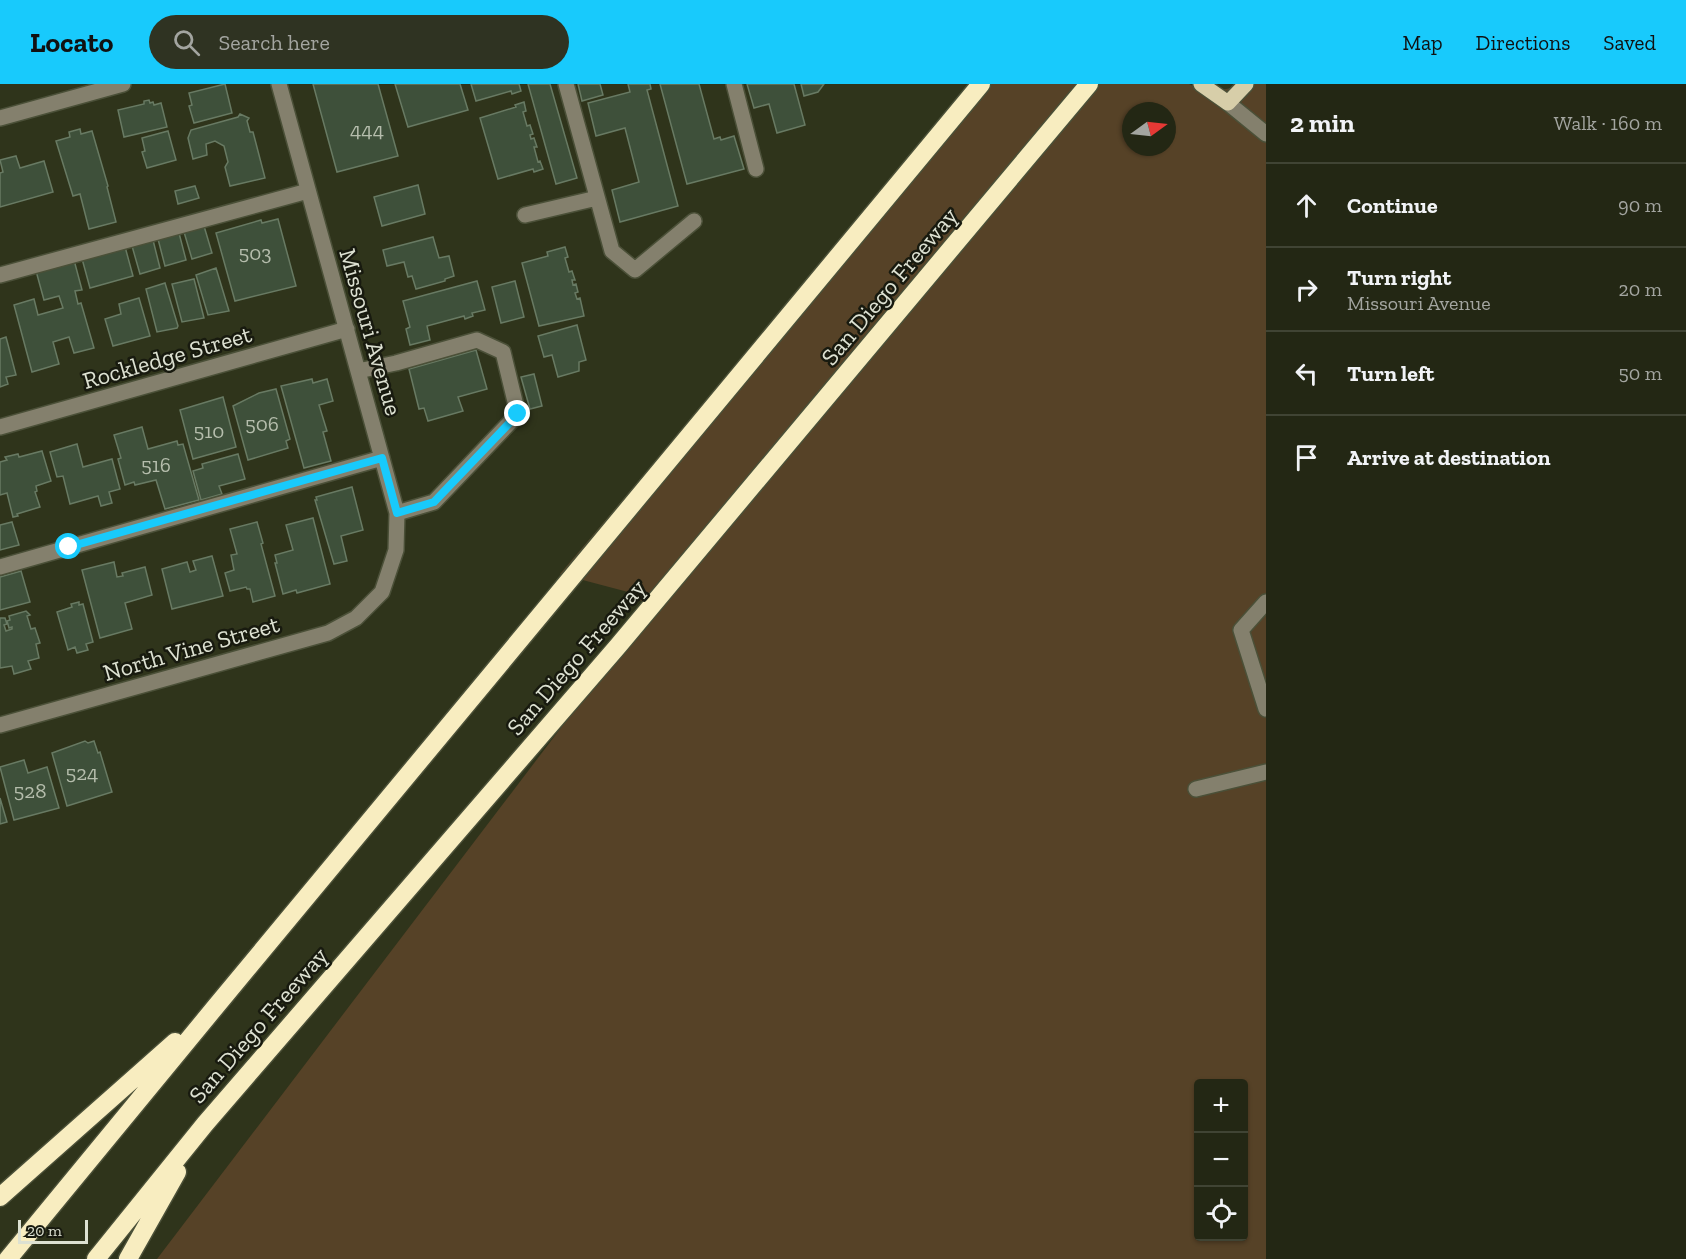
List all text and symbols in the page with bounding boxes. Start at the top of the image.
search box [149,15,569,69]
text: Locato [30,26,113,59]
icon: search [170,26,203,59]
text: Search here [218,29,330,56]
text: Map [1403,30,1443,55]
text: Directions [1476,30,1570,55]
text: Saved [1603,30,1656,55]
north arrow [1122,102,1176,156]
text: 2 min [1290,107,1355,139]
text: Walk · 160 m [1554,111,1662,135]
house number: 444 [350,117,384,142]
icon: ahead [1290,189,1323,222]
text: Continue [1347,192,1438,219]
text: 90 m [1618,193,1662,217]
street label: San Diego Freeway [815,201,964,371]
house number: 503 [238,240,272,265]
street label: Missouri Avenue [333,245,409,419]
text: Turn right [1347,264,1451,291]
icon: right [1290,273,1323,306]
text: 20 m [1618,277,1662,301]
text: Missouri Avenue [1347,291,1491,315]
street label: Rockledge Street [79,319,255,395]
icon: left [1290,357,1323,390]
text: Turn left [1347,360,1434,387]
text: 50 m [1618,361,1662,385]
route end [504,400,530,426]
house number: 506 [245,411,279,436]
house number: 510 [194,418,224,443]
icon: arrive [1290,441,1323,474]
text: Arrive at destination [1347,444,1550,471]
house number: 516 [141,452,171,477]
route start [55,533,81,559]
street label: San Diego Freeway [500,573,652,741]
street label: North Vine Street [100,609,282,687]
house number: 524 [66,760,98,785]
house number: 528 [14,778,46,803]
street label: San Diego Freeway [182,941,334,1109]
map controls [1194,1079,1248,1241]
button: + [1194,1079,1248,1133]
button: − [1194,1133,1248,1187]
button: locate [1194,1187,1248,1241]
scale bar [18,1217,88,1244]
text: 20 m [27,1221,62,1240]

